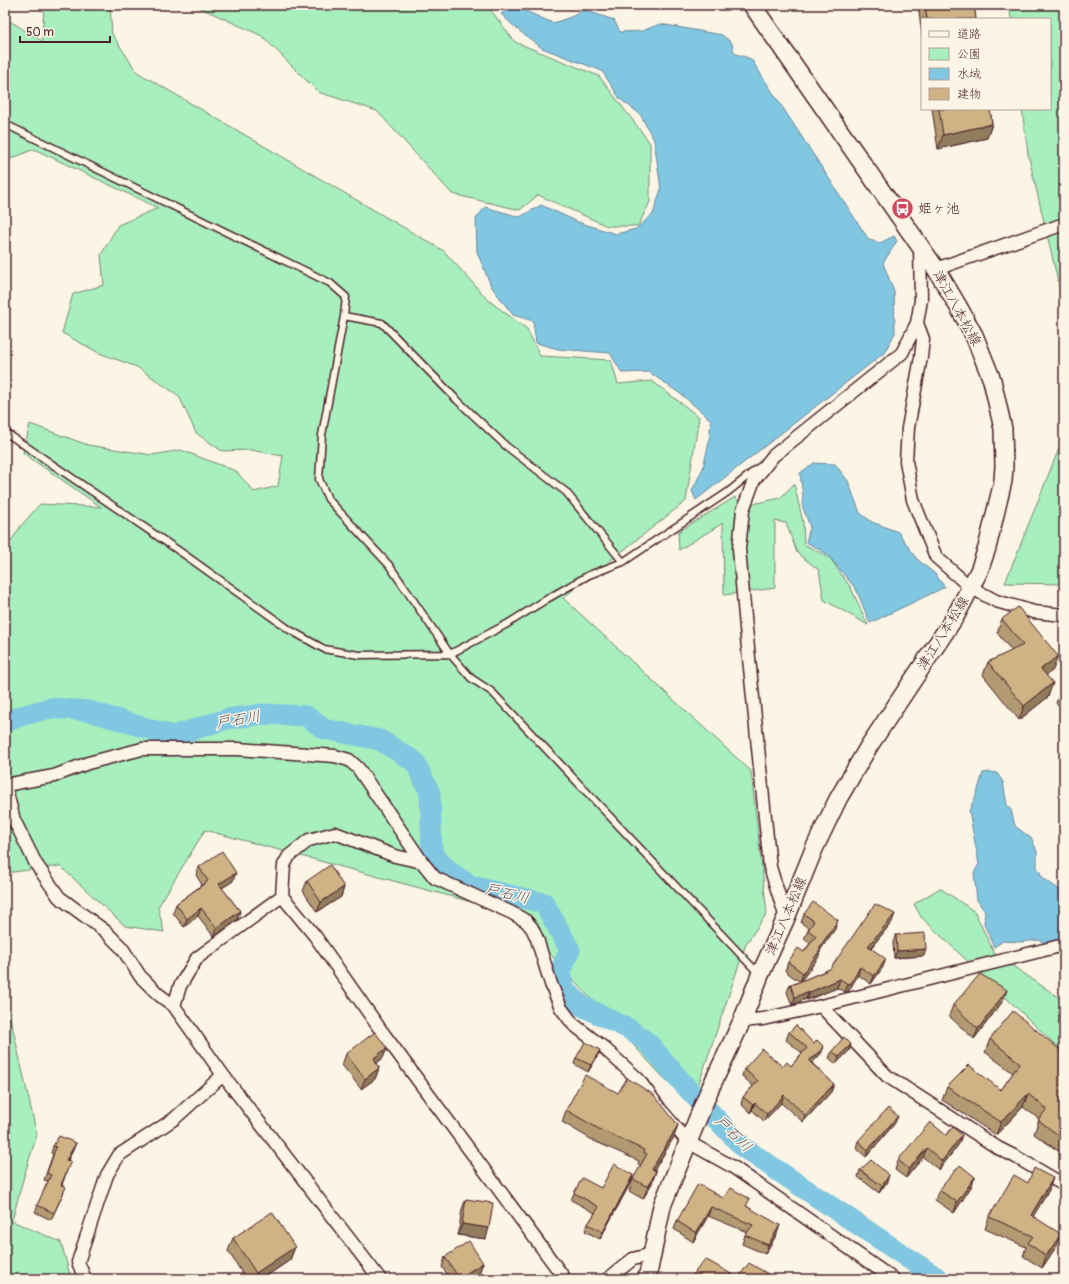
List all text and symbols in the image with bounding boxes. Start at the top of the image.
scale bar [20,18,110,44]
legend [921,18,1051,110]
text: 50 m [26,25,54,40]
text: 道路 [957,27,981,42]
text: 公園 [957,47,981,62]
text: 水域 [957,67,981,82]
text: 建物 [957,87,981,102]
bus stop icon: 姫ヶ池 [890,195,916,221]
place label: 姫ヶ池 [918,200,960,217]
street label: 津江八本松線 [929,267,985,349]
street label: 津江八本松線 [914,593,972,673]
water label: 戸石川 [214,707,262,733]
street label: 津江八本松線 [762,874,810,958]
water label: 戸石川 [483,880,531,908]
water label: 戸石川 [710,1112,756,1156]

